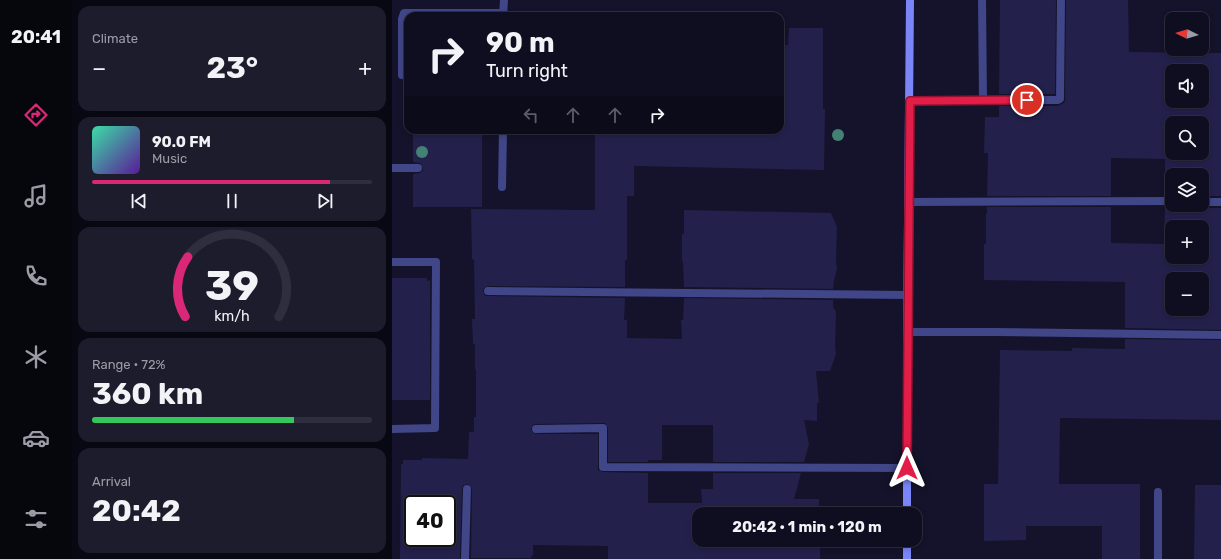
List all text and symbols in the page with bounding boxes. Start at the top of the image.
north arrow [1165,12,1209,56]
map controls [1165,12,1209,316]
text: 20:41 [11,26,61,48]
text: 90 m [486,26,555,59]
icon: right [420,28,472,80]
text: Climate [92,31,138,46]
text: 23° [206,50,258,86]
text: − [92,55,106,82]
text: + [358,55,372,82]
text: Turn right [486,60,568,82]
button: sound [1165,64,1209,108]
pin [1010,83,1044,117]
icon: arrive [1016,89,1038,111]
icon: directions [22,101,50,129]
icon: left [520,104,542,126]
icon: ahead [562,104,584,126]
icon: ahead [604,104,626,126]
icon: right [646,104,668,126]
button: search [1165,116,1209,160]
text: 90.0 FM [152,133,211,151]
text: Music [152,151,187,166]
button: layers [1165,168,1209,212]
icon: music [22,182,50,210]
icon: previous [128,190,150,212]
icon: pause [221,190,243,212]
icon: next [314,190,336,212]
button: + [1165,220,1209,264]
text: 39 [205,261,259,310]
icon: phone [22,262,50,290]
button: − [1165,272,1209,316]
text: km/h [214,308,250,325]
icon: climate [22,343,50,371]
text: Range · 72% [92,357,165,372]
text: 360 km [92,376,203,412]
icon: car [22,424,50,452]
position arrow [886,447,928,489]
text: Arrival [92,474,131,489]
text: 20:42 [92,493,181,529]
speed limit sign: 40 [404,495,456,547]
icon: filters [22,505,50,533]
text: 20:42 · 1 min · 120 m [732,518,882,536]

